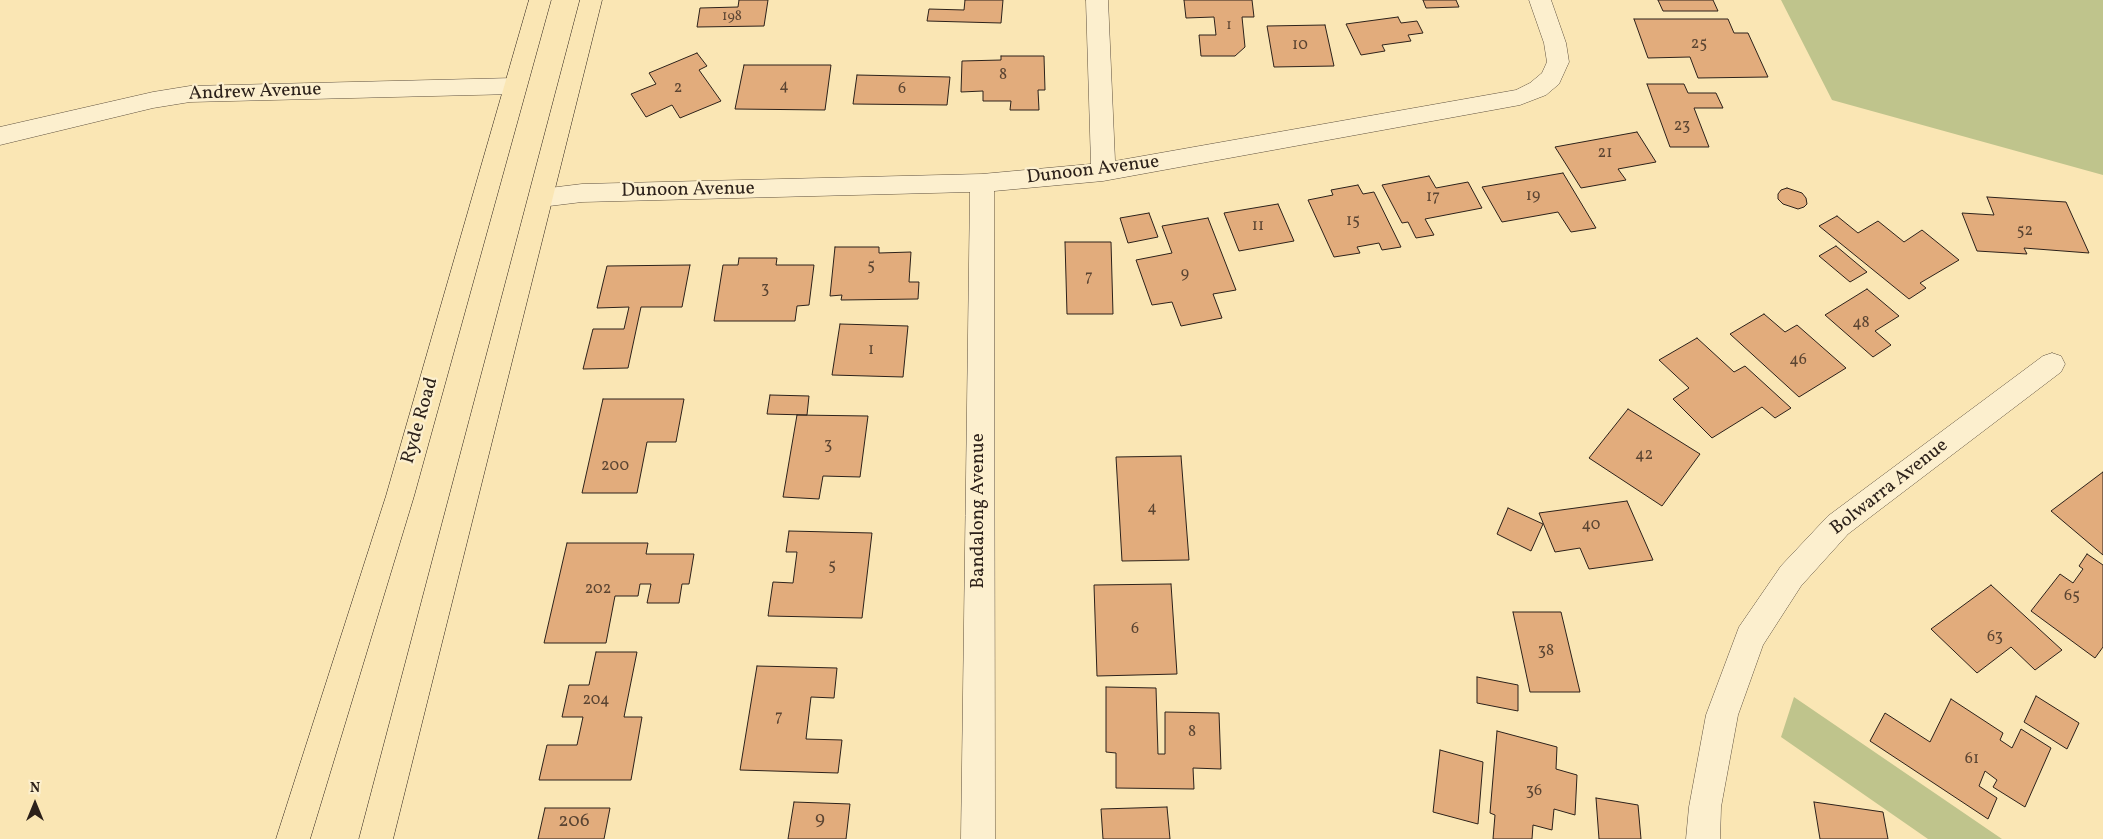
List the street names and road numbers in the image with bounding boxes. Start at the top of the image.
street label: Andrew Avenue [188,79,322,107]
street label: Dunoon Avenue [1025,152,1161,190]
street label: Dunoon Avenue [621,178,755,204]
street label: Ryde Road [398,375,444,467]
street label: Bandalong Avenue [969,433,991,589]
street label: Bolwarra Avenue [1827,435,1953,541]

